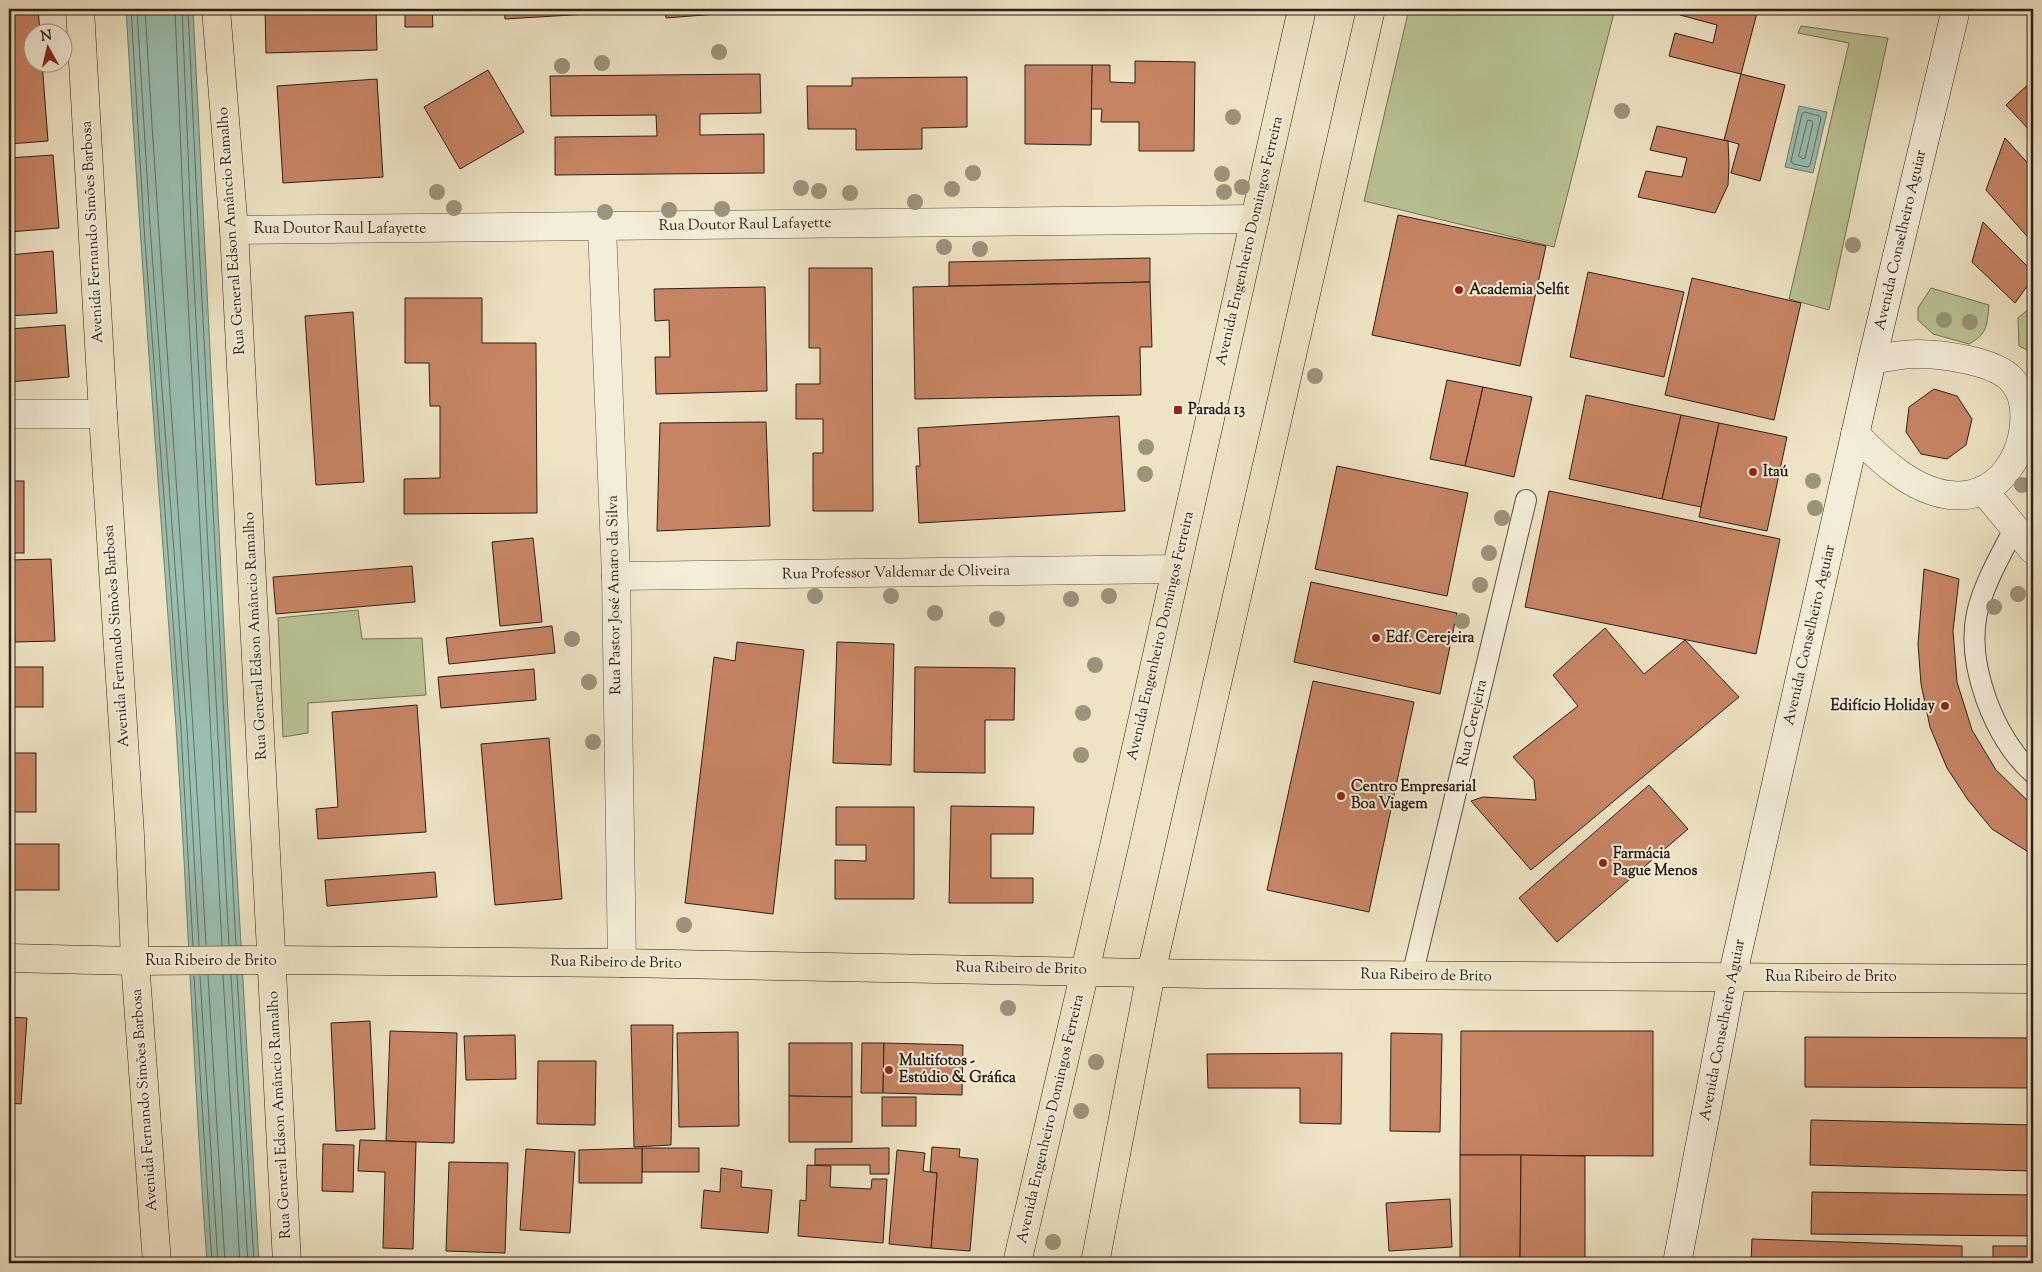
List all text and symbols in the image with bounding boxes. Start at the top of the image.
north arrow [22,22,72,72]
text: N [40,26,53,48]
street label: Rua General Edson Amâncio Ramalho [213,106,251,356]
street label: Avenida Engenheiro Domingos Ferreira [1211,114,1289,368]
street label: Avenida Fernando Simões Barbosa [77,120,109,344]
street label: Avenida Conselheiro Aguiar [1870,147,1932,332]
street label: Rua Doutor Raul Lafayette [659,213,832,237]
street label: Rua Doutor Raul Lafayette [254,219,426,240]
place label: Academia Selfit [1469,280,1570,301]
marker: Academia Selfit [1453,284,1465,296]
place label: Parada 13 [1188,400,1245,421]
marker: Parada 13 [1172,404,1184,416]
place label: Itaú [1763,462,1789,483]
marker: Itaú [1747,466,1759,478]
street label: Rua Pastor José Amaro da Silva [603,495,627,695]
street label: Avenida Engenheiro Domingos Ferreira [1122,509,1200,763]
street label: Rua General Edson Amâncio Ramalho [239,511,273,761]
street label: Avenida Fernando Simões Barbosa [99,524,135,748]
street label: Avenida Conselheiro Aguiar [1779,542,1841,727]
street label: Rua Professor Valdemar de Oliveira [782,561,1010,585]
place label: Edf. Cerejeira [1386,628,1475,649]
marker: Edf. Cerejeira [1370,632,1382,644]
street label: Rua Cerejeira [1453,678,1493,768]
place label: Edifício Holiday [1830,696,1936,717]
marker: Edifício Holiday [1939,700,1951,712]
place label: Centro Empresarial Boa Viagem [1351,777,1477,815]
marker: Centro Empresarial Boa Viagem [1335,790,1347,802]
place label: Farmácia Pague Menos [1613,844,1698,882]
marker: Farmácia Pague Menos [1597,857,1609,869]
street label: Avenida Conselheiro Aguiar [1695,937,1751,1123]
street label: Rua Ribeiro de Brito [145,951,277,972]
street label: Rua Ribeiro de Brito [550,951,682,975]
street label: Rua Ribeiro de Brito [955,957,1087,981]
street label: Rua Ribeiro de Brito [1360,964,1492,988]
street label: Rua Ribeiro de Brito [1765,967,1897,988]
street label: Avenida Fernando Simões Barbosa [127,988,163,1212]
street label: Rua General Edson Amâncio Ramalho [263,990,297,1240]
street label: Avenida Engenheiro Domingos Ferreira [1012,992,1090,1246]
place label: Multifotos - Estúdio & Gráfica [899,1051,1016,1089]
marker: Multifotos - Estúdio & Gráfica [883,1064,895,1076]

